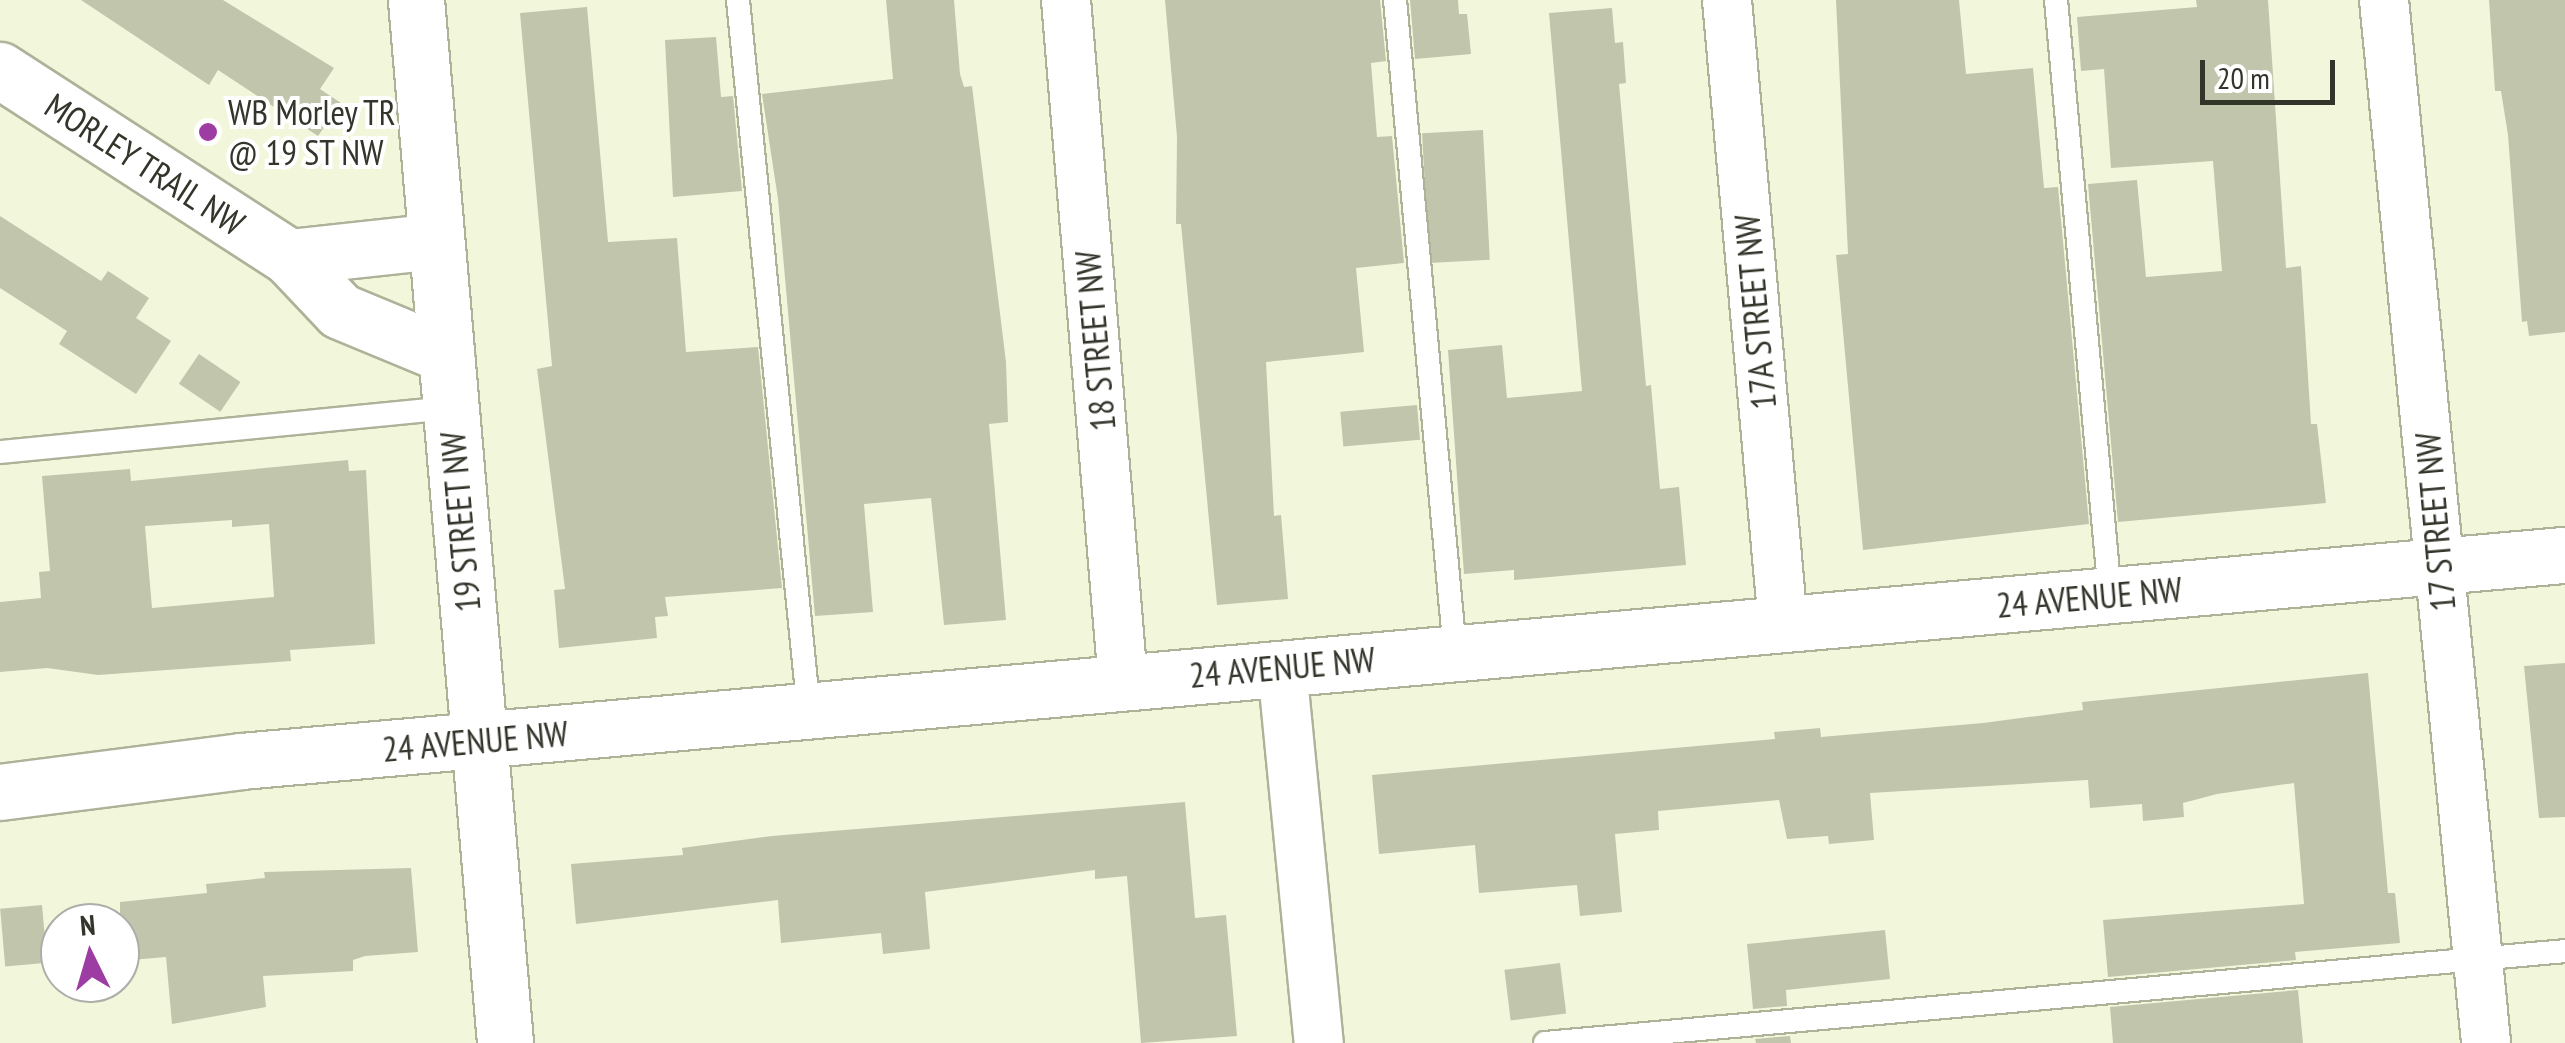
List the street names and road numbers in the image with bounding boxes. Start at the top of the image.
street label: MORLEY TRAIL NW [36,83,254,245]
street label: 17A STREET NW [1725,212,1785,412]
street label: 18 STREET NW [1066,249,1124,433]
street label: 19 STREET NW [431,430,489,614]
street label: 17 STREET NW [2406,430,2464,614]
street label: 24 AVENUE NW [1994,568,2184,626]
street label: 24 AVENUE NW [1187,638,1377,696]
street label: 24 AVENUE NW [380,712,570,770]

